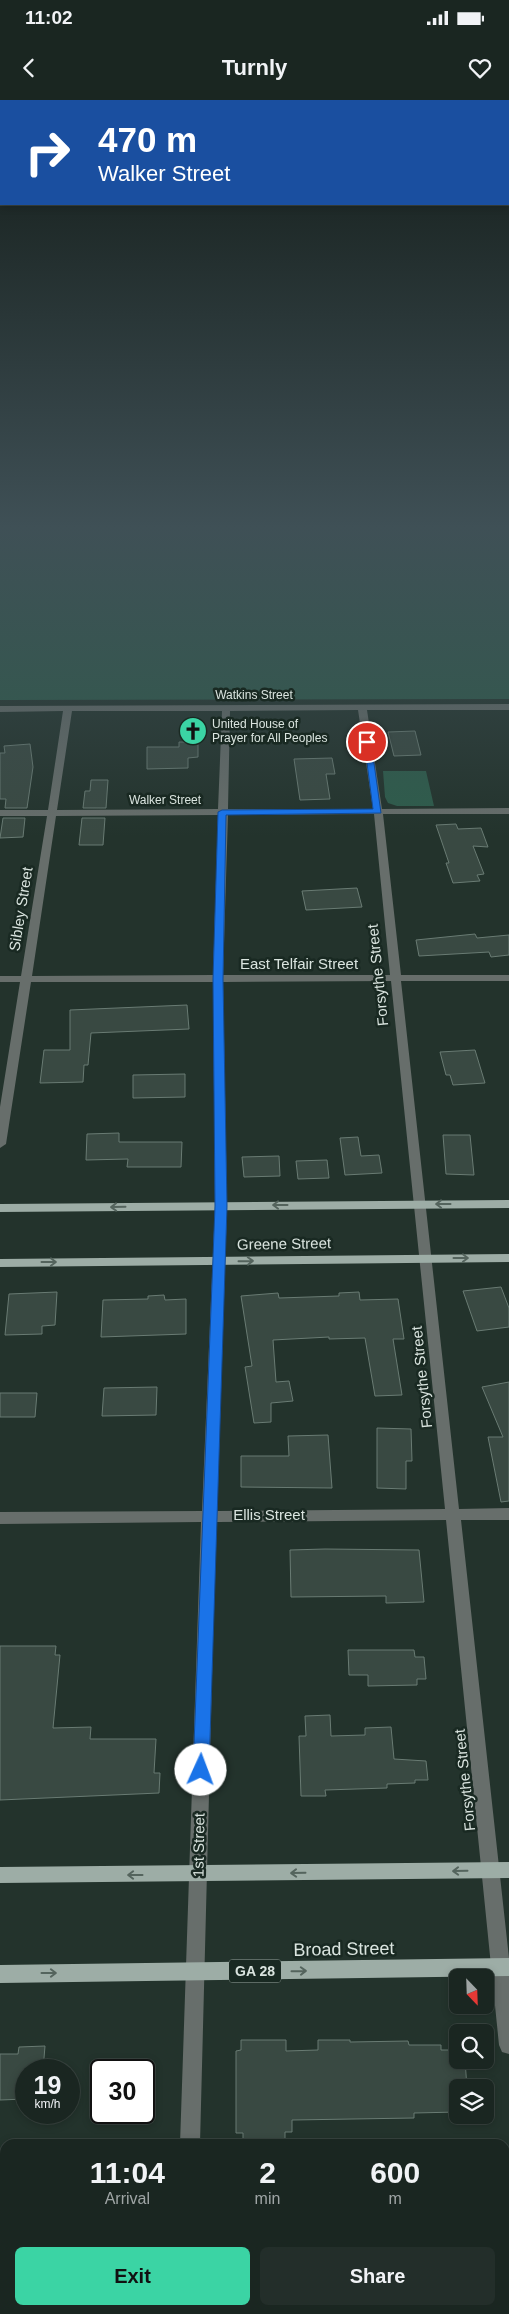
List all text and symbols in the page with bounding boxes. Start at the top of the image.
text: 11:02 [25,7,73,28]
icon: back [15,54,43,82]
icon: heart [466,54,494,82]
text: Turnly [222,55,287,80]
icon: right [15,120,80,185]
text: 470 m [98,120,197,159]
text: Walker Street [98,161,230,186]
street label: Watkins Street [215,688,293,702]
church icon: United House of Prayer for All Peoples [178,716,208,746]
place label: United House of Prayer for All Peoples [212,717,327,745]
pin [346,721,388,763]
icon: arrive [353,728,381,756]
street label: Walker Street [129,793,202,807]
street label: Sibley Street [5,865,36,952]
street label: Forsythe Street [364,922,391,1027]
street label: East Telfair Street [240,955,359,972]
one-way arrow [435,1199,452,1209]
one-way arrow [273,1200,289,1210]
one-way arrow [110,1202,126,1212]
street label: Greene Street [237,1234,332,1253]
one-way arrow [453,1254,469,1263]
one-way arrow [238,1256,254,1266]
one-way arrow [40,1258,56,1267]
street label: Forsythe Street [408,1324,435,1429]
street label: Ellis Street [233,1506,306,1523]
street label: Forsythe Street [451,1727,478,1832]
position arrow [174,1743,226,1795]
street label: 1st Street [189,1812,208,1877]
one-way arrow [453,1866,469,1876]
one-way arrow [290,1868,306,1878]
one-way arrow [128,1870,144,1880]
street label: Broad Street [293,1938,395,1960]
road number: GA 28 [229,1960,281,1982]
one-way arrow [290,1966,306,1975]
one-way arrow [40,1968,56,1978]
north arrow [449,1969,494,2014]
map controls [449,1969,494,2124]
button: search [449,2024,494,2069]
speed limit sign: 30 [90,2059,155,2124]
text: 19 [34,2071,61,2099]
button: layers [449,2079,494,2124]
text: km/h [34,2097,61,2111]
text: 11:04 [90,2156,165,2189]
text: 2 [259,2156,276,2189]
text: 600 [370,2156,420,2189]
text: Arrival [105,2190,150,2207]
text: min [255,2190,280,2207]
text: m [389,2190,402,2207]
button: Exit [15,2247,250,2305]
button: Share [260,2247,495,2305]

